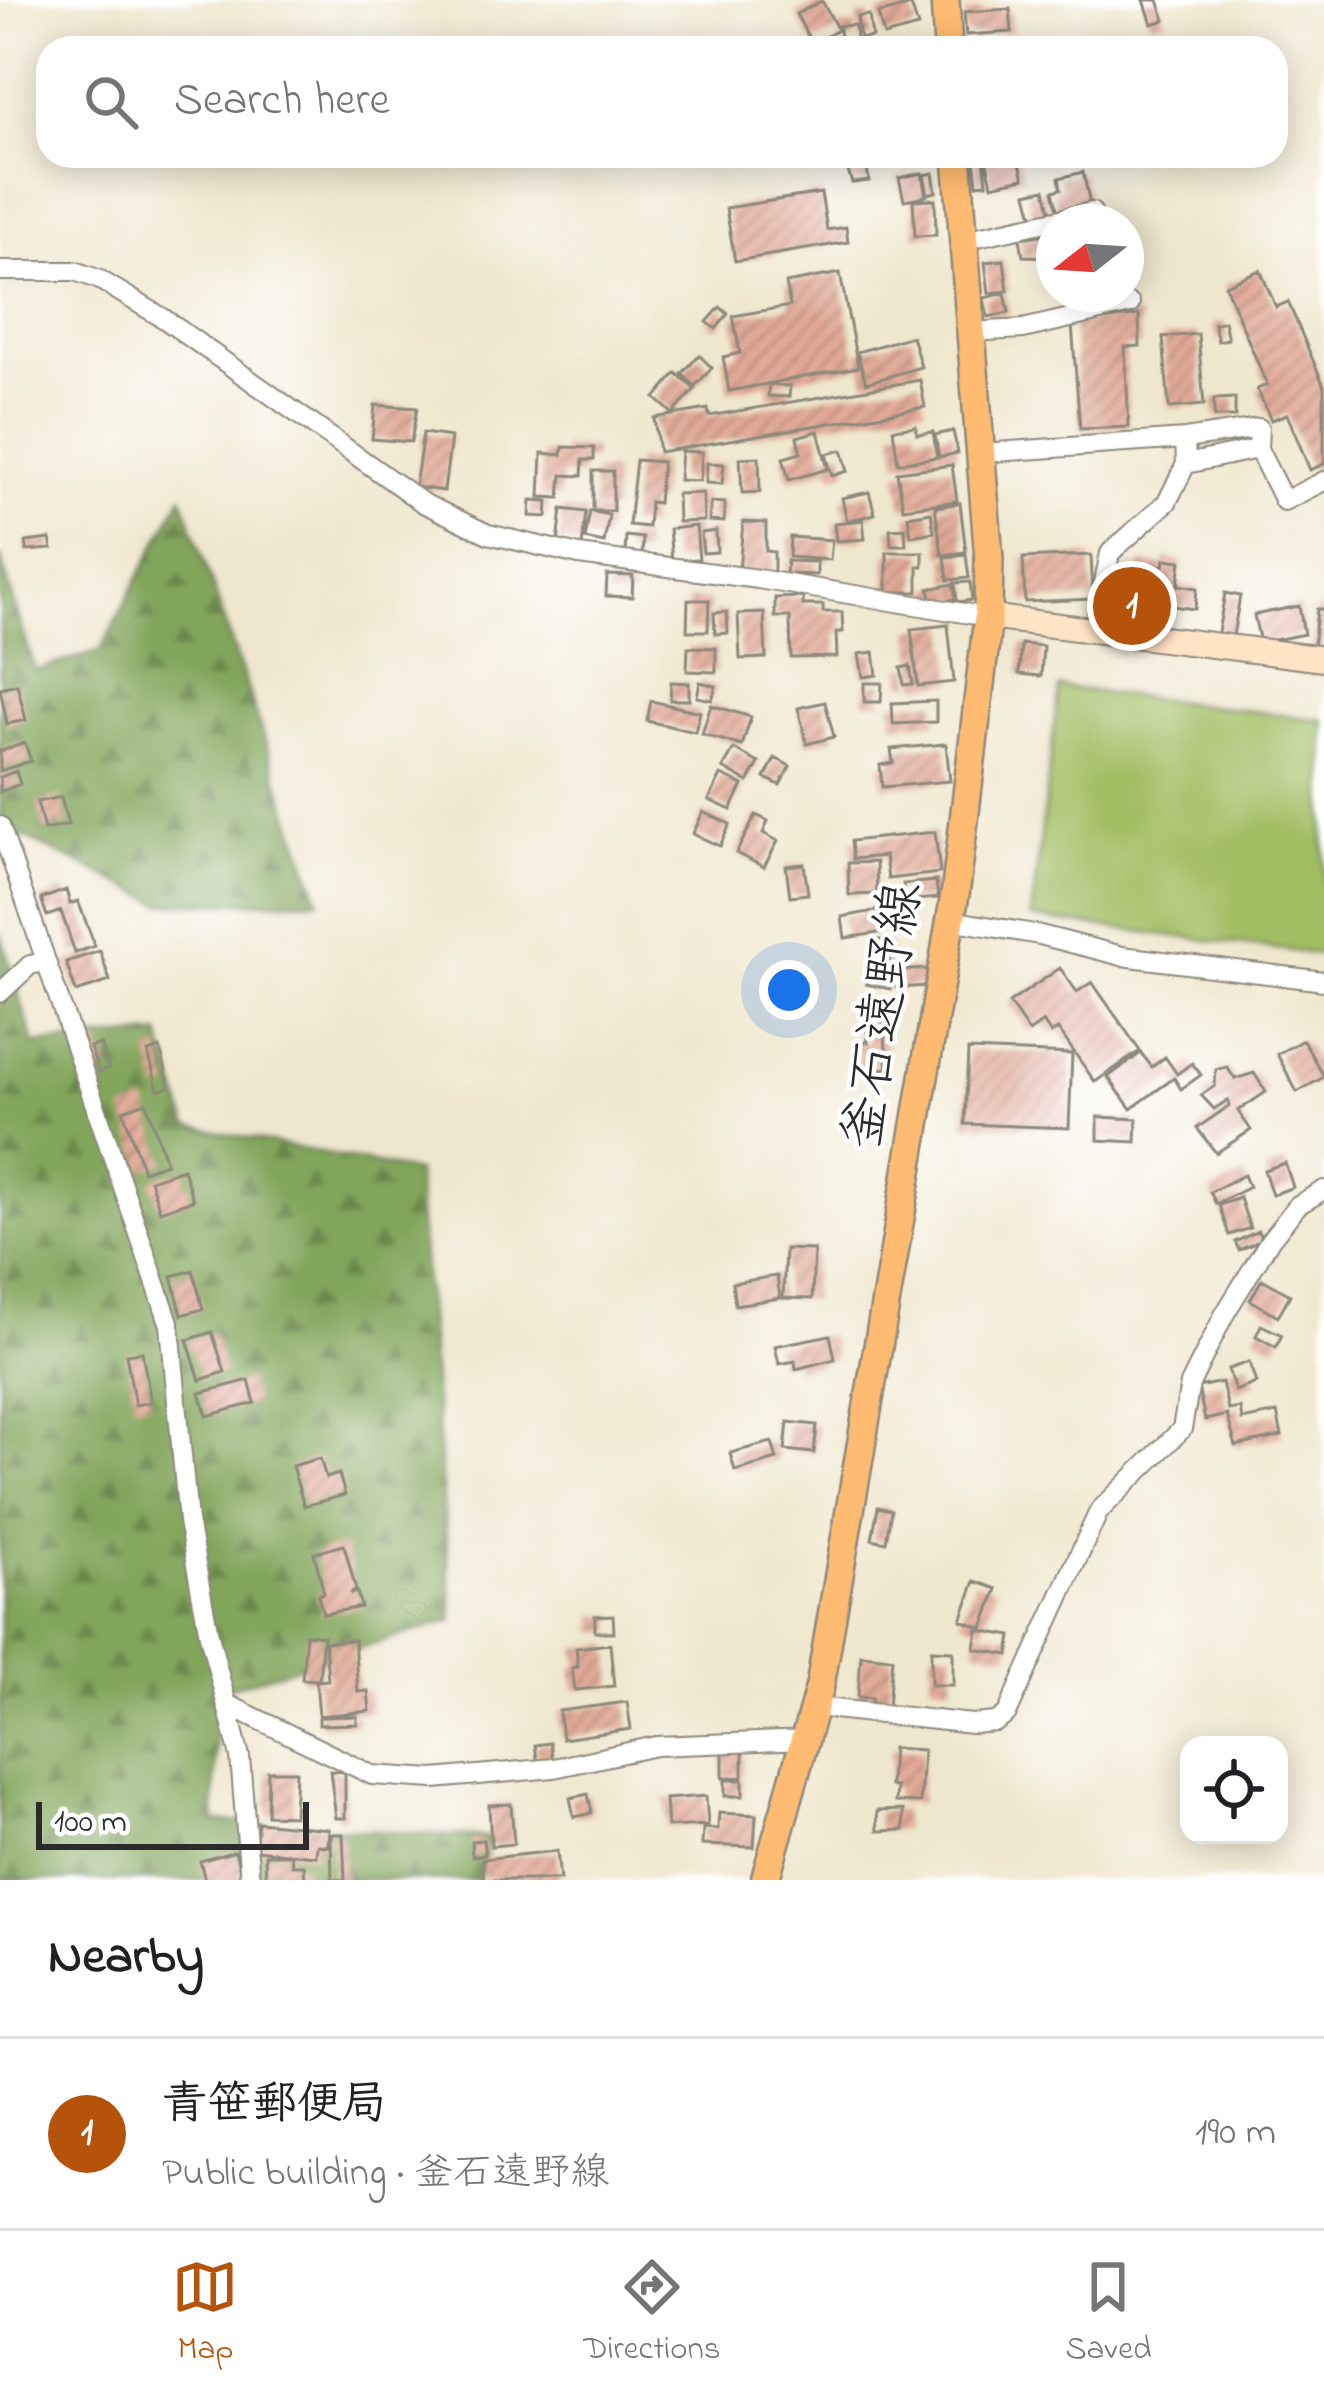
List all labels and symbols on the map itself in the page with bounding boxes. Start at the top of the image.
north arrow [1036,204,1144,312]
pin: 1 [1093,561,1171,651]
street label: 釜石遠野線 [825,877,945,1155]
your location [759,960,819,1020]
scale bar [36,1796,309,1849]

